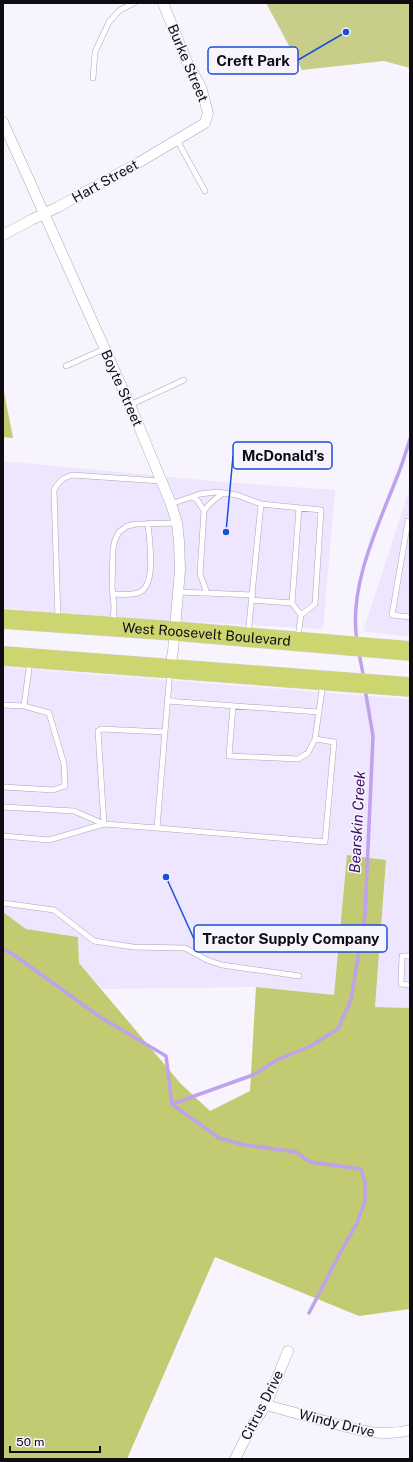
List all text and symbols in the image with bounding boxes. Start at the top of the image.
street label: Burke Street [164,22,212,104]
callout: Creft Park [208,47,298,74]
text: Creft Park [216,52,290,69]
street label: Hart Street [69,156,141,206]
street label: Boyte Street [98,347,146,429]
callout: McDonald's [233,442,332,469]
text: McDonald's [242,447,324,464]
street label: West Roosevelt Boulevard [121,619,292,649]
water label: Bearskin Creek [346,769,368,874]
callout: Tractor Supply Company [194,925,387,952]
text: Tractor Supply Company [203,930,380,947]
street label: Citrus Drive [238,1367,286,1443]
street label: Windy Drive [297,1406,377,1440]
scale bar [10,1428,100,1454]
text: 50 m [16,1435,44,1449]

